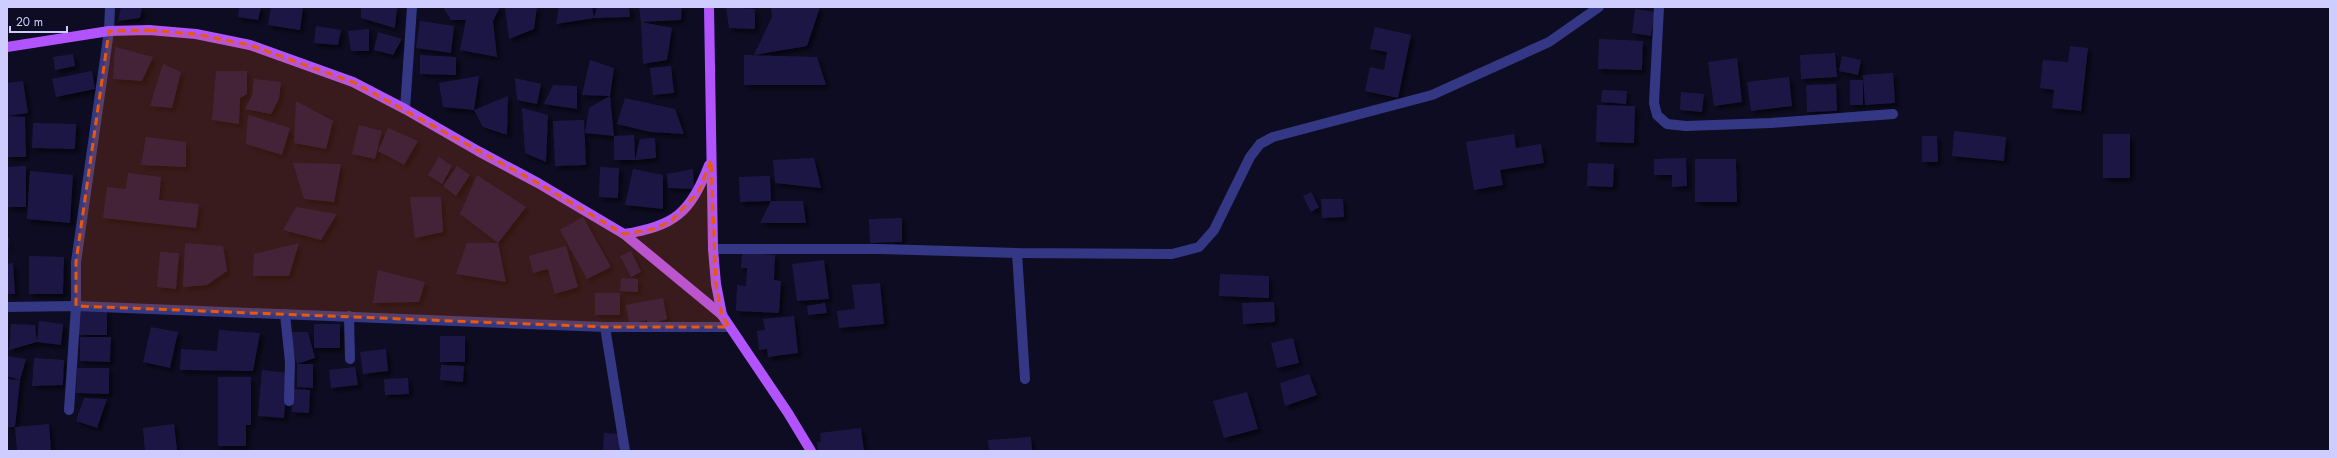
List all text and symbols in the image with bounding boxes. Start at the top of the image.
scale bar [10,8,67,34]
text: 20 m [16,13,43,31]

